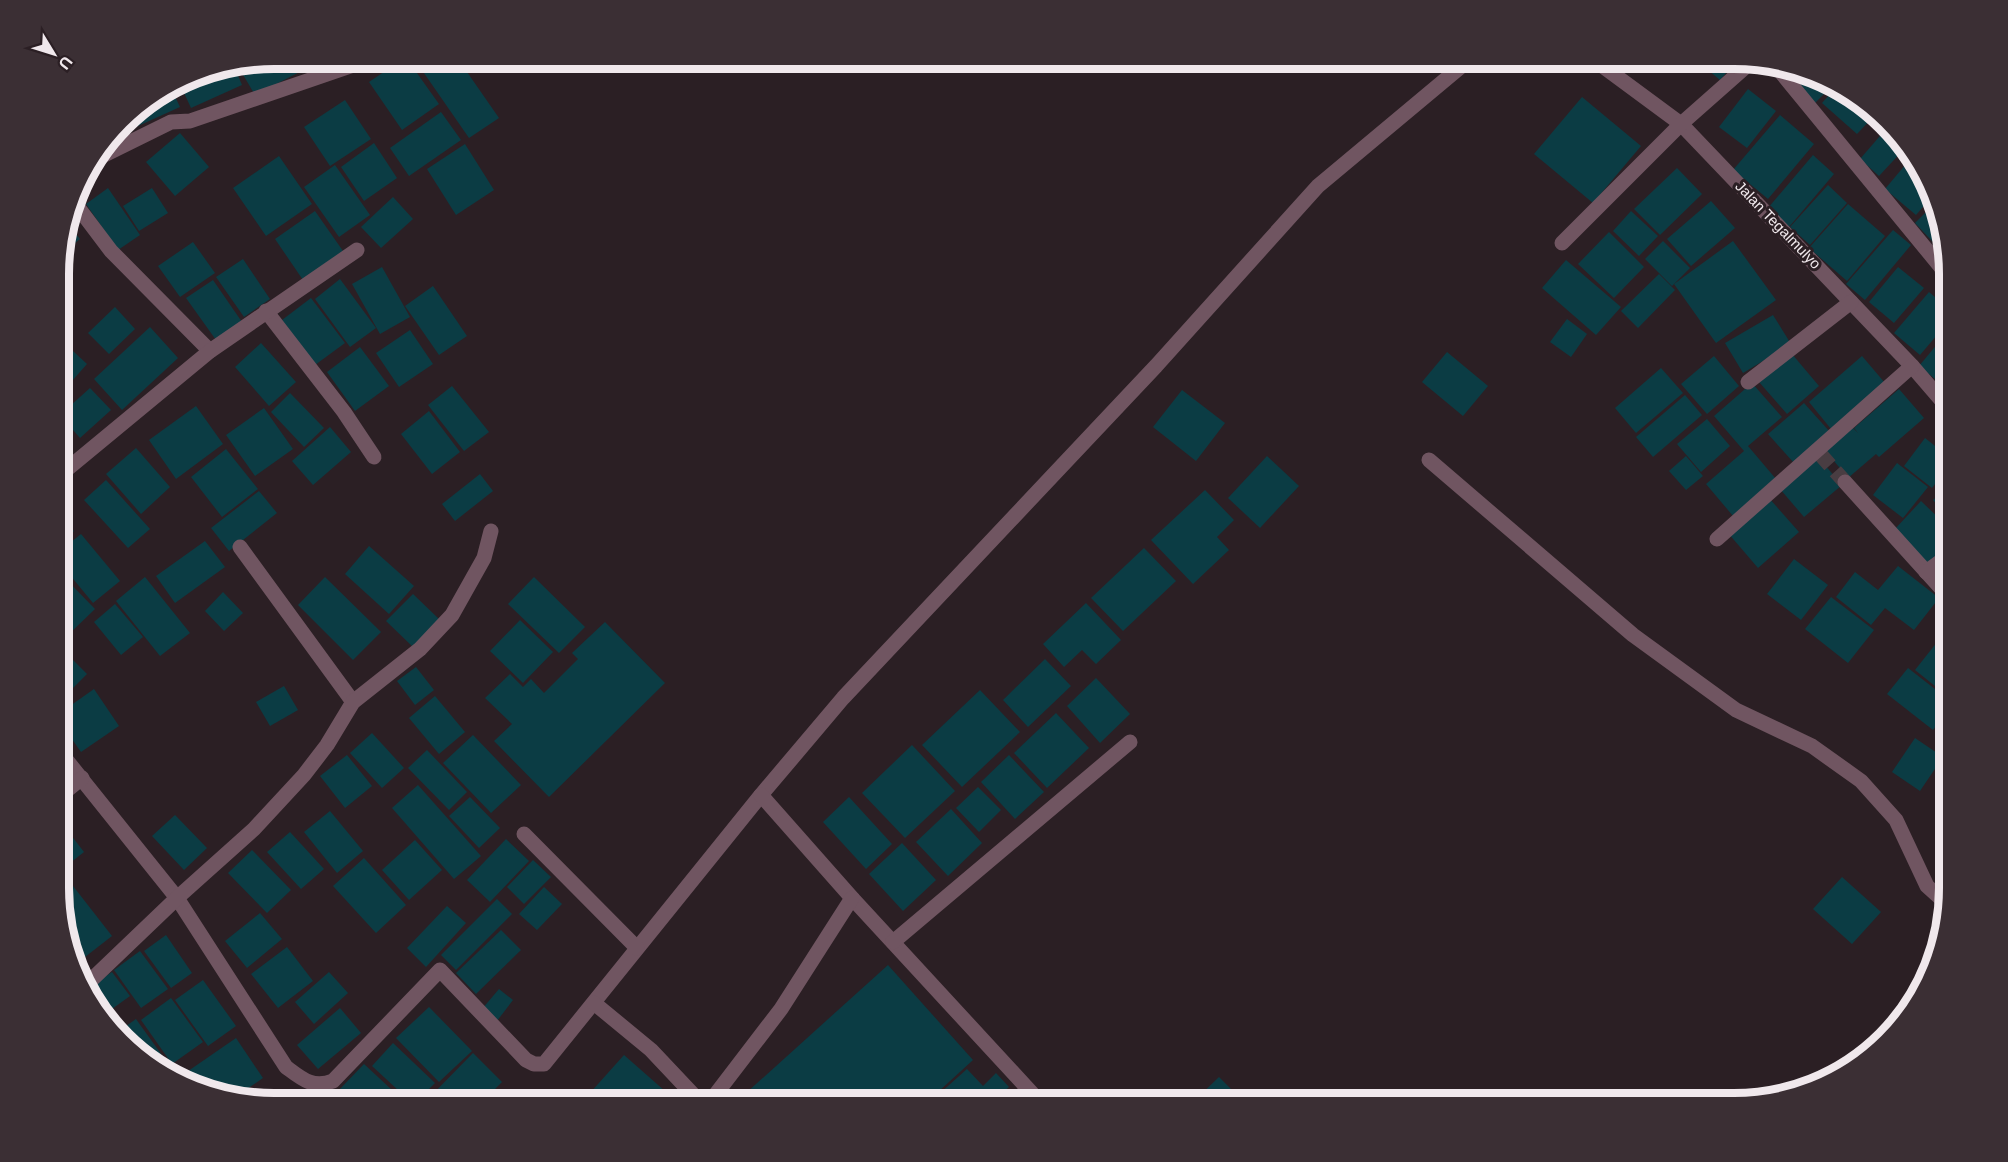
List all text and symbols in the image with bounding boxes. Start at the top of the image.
north arrow [24,24,84,84]
text: U [55,53,76,73]
street label: Jalan Tegalmulyo [1732,177,1825,272]

